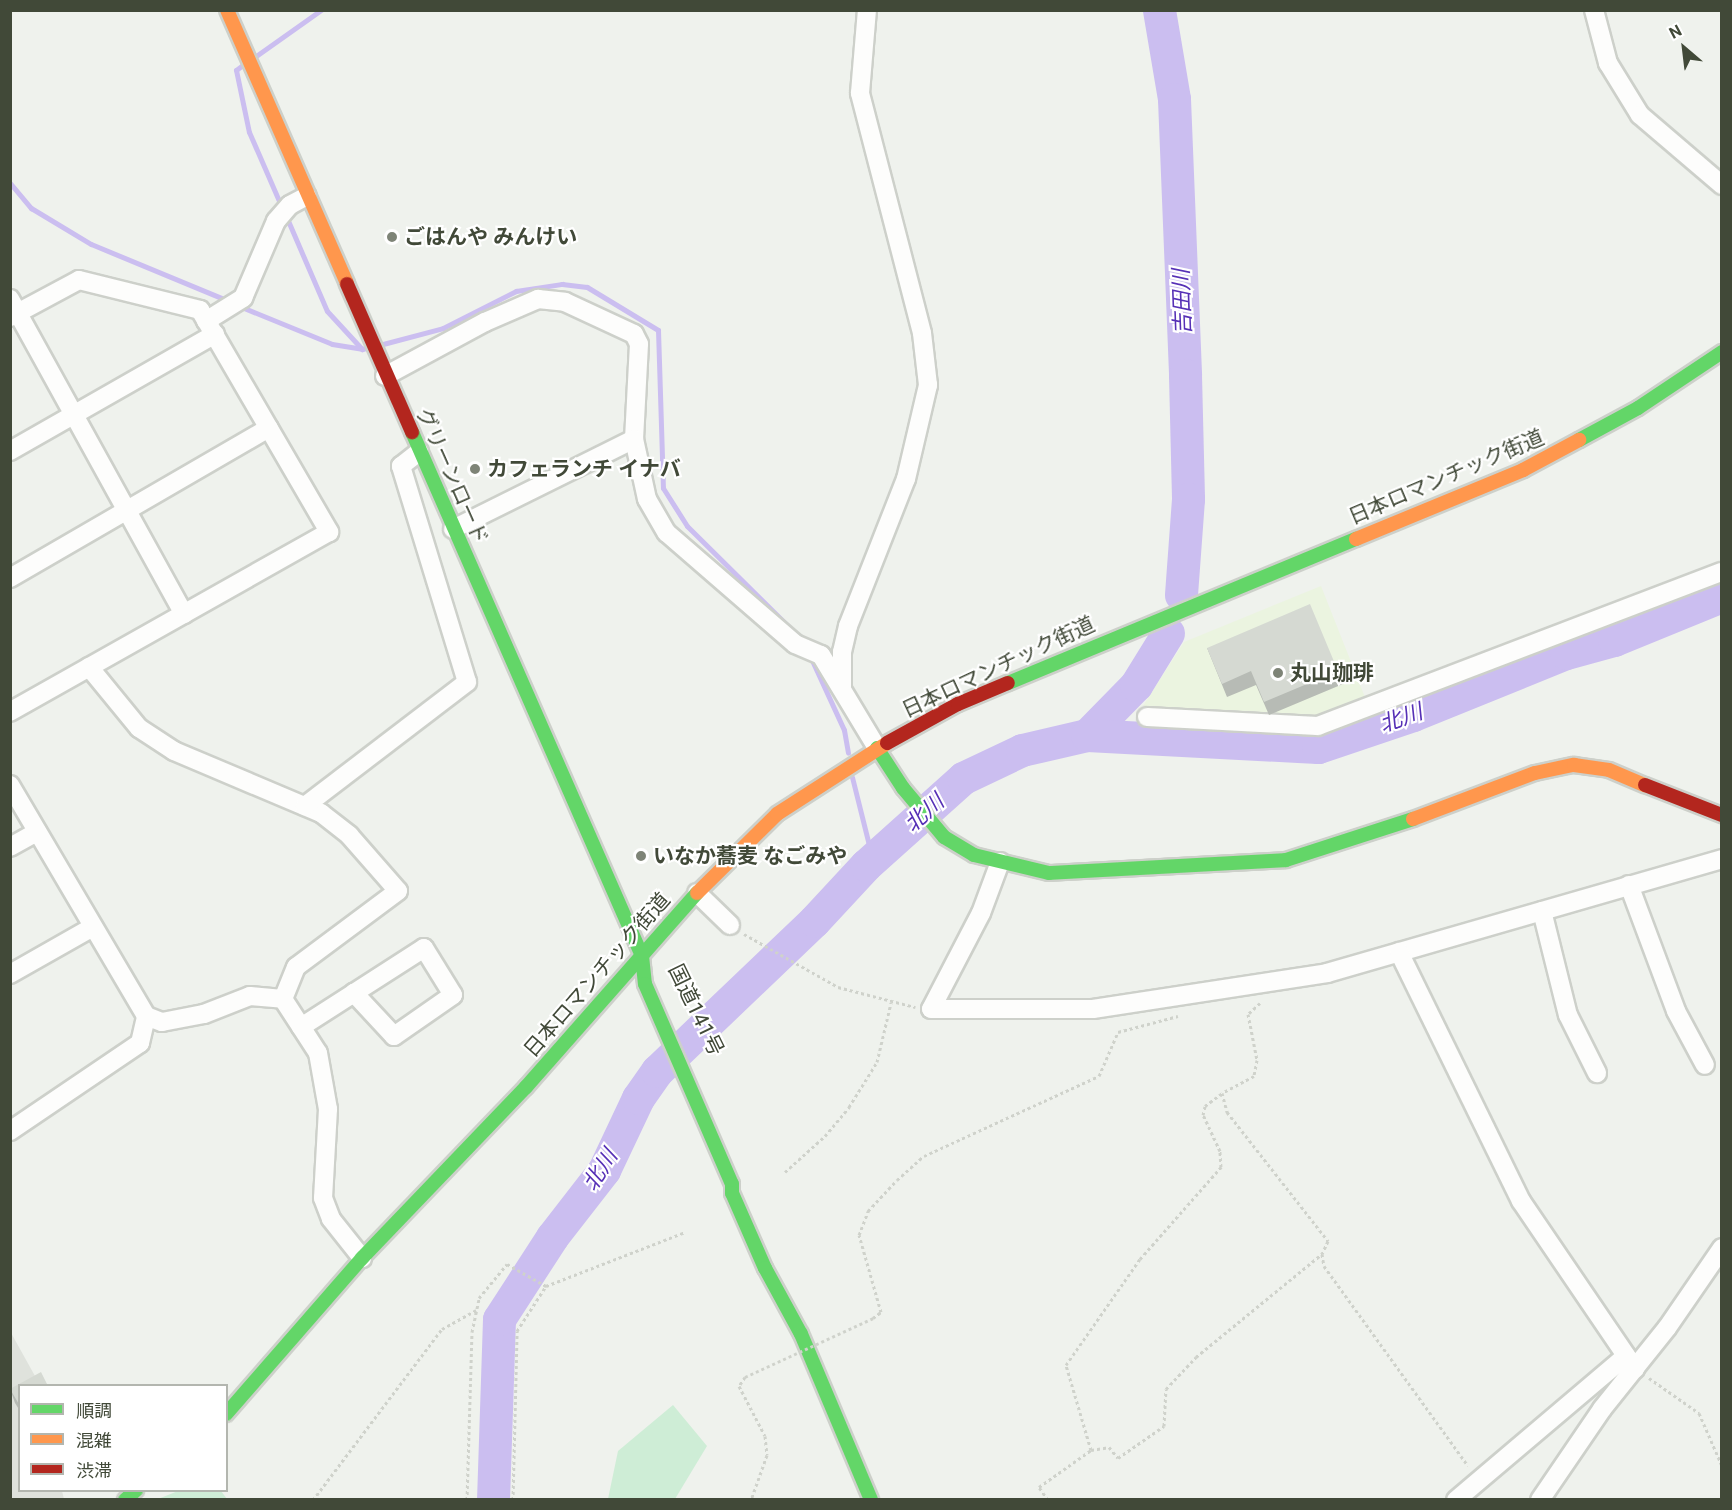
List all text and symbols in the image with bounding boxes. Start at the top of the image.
north arrow [1654,18,1714,78]
text: N [1666,21,1685,43]
place label: ごはんや みんけい [404,224,577,250]
marker: ごはんや みんけい [385,230,399,244]
water label: 吉田川 [1168,269,1196,335]
street label: グリーンロード [411,404,493,548]
street label: 日本ロマンチック街道 [1344,424,1548,530]
place label: カフェランチ イナバ [487,456,681,482]
marker: カフェランチ イナバ [468,462,482,476]
street label: 日本ロマンチック街道 [898,611,1098,723]
place label: 丸山珈琲 [1290,660,1374,686]
marker: 丸山珈琲 [1271,666,1285,680]
water label: 北川 [1376,698,1426,738]
water label: 北川 [899,788,949,838]
place label: いなか蕎麦 なごみや [653,843,847,869]
marker: いなか蕎麦 なごみや [634,849,648,863]
street label: 日本ロマンチック街道 [519,887,675,1063]
street label: 国道141号 [663,960,729,1060]
water label: 北川 [577,1144,623,1196]
legend [18,1384,228,1492]
text: 順調 [76,1400,112,1421]
text: 混雑 [76,1430,112,1451]
text: 渋滞 [76,1460,112,1481]

